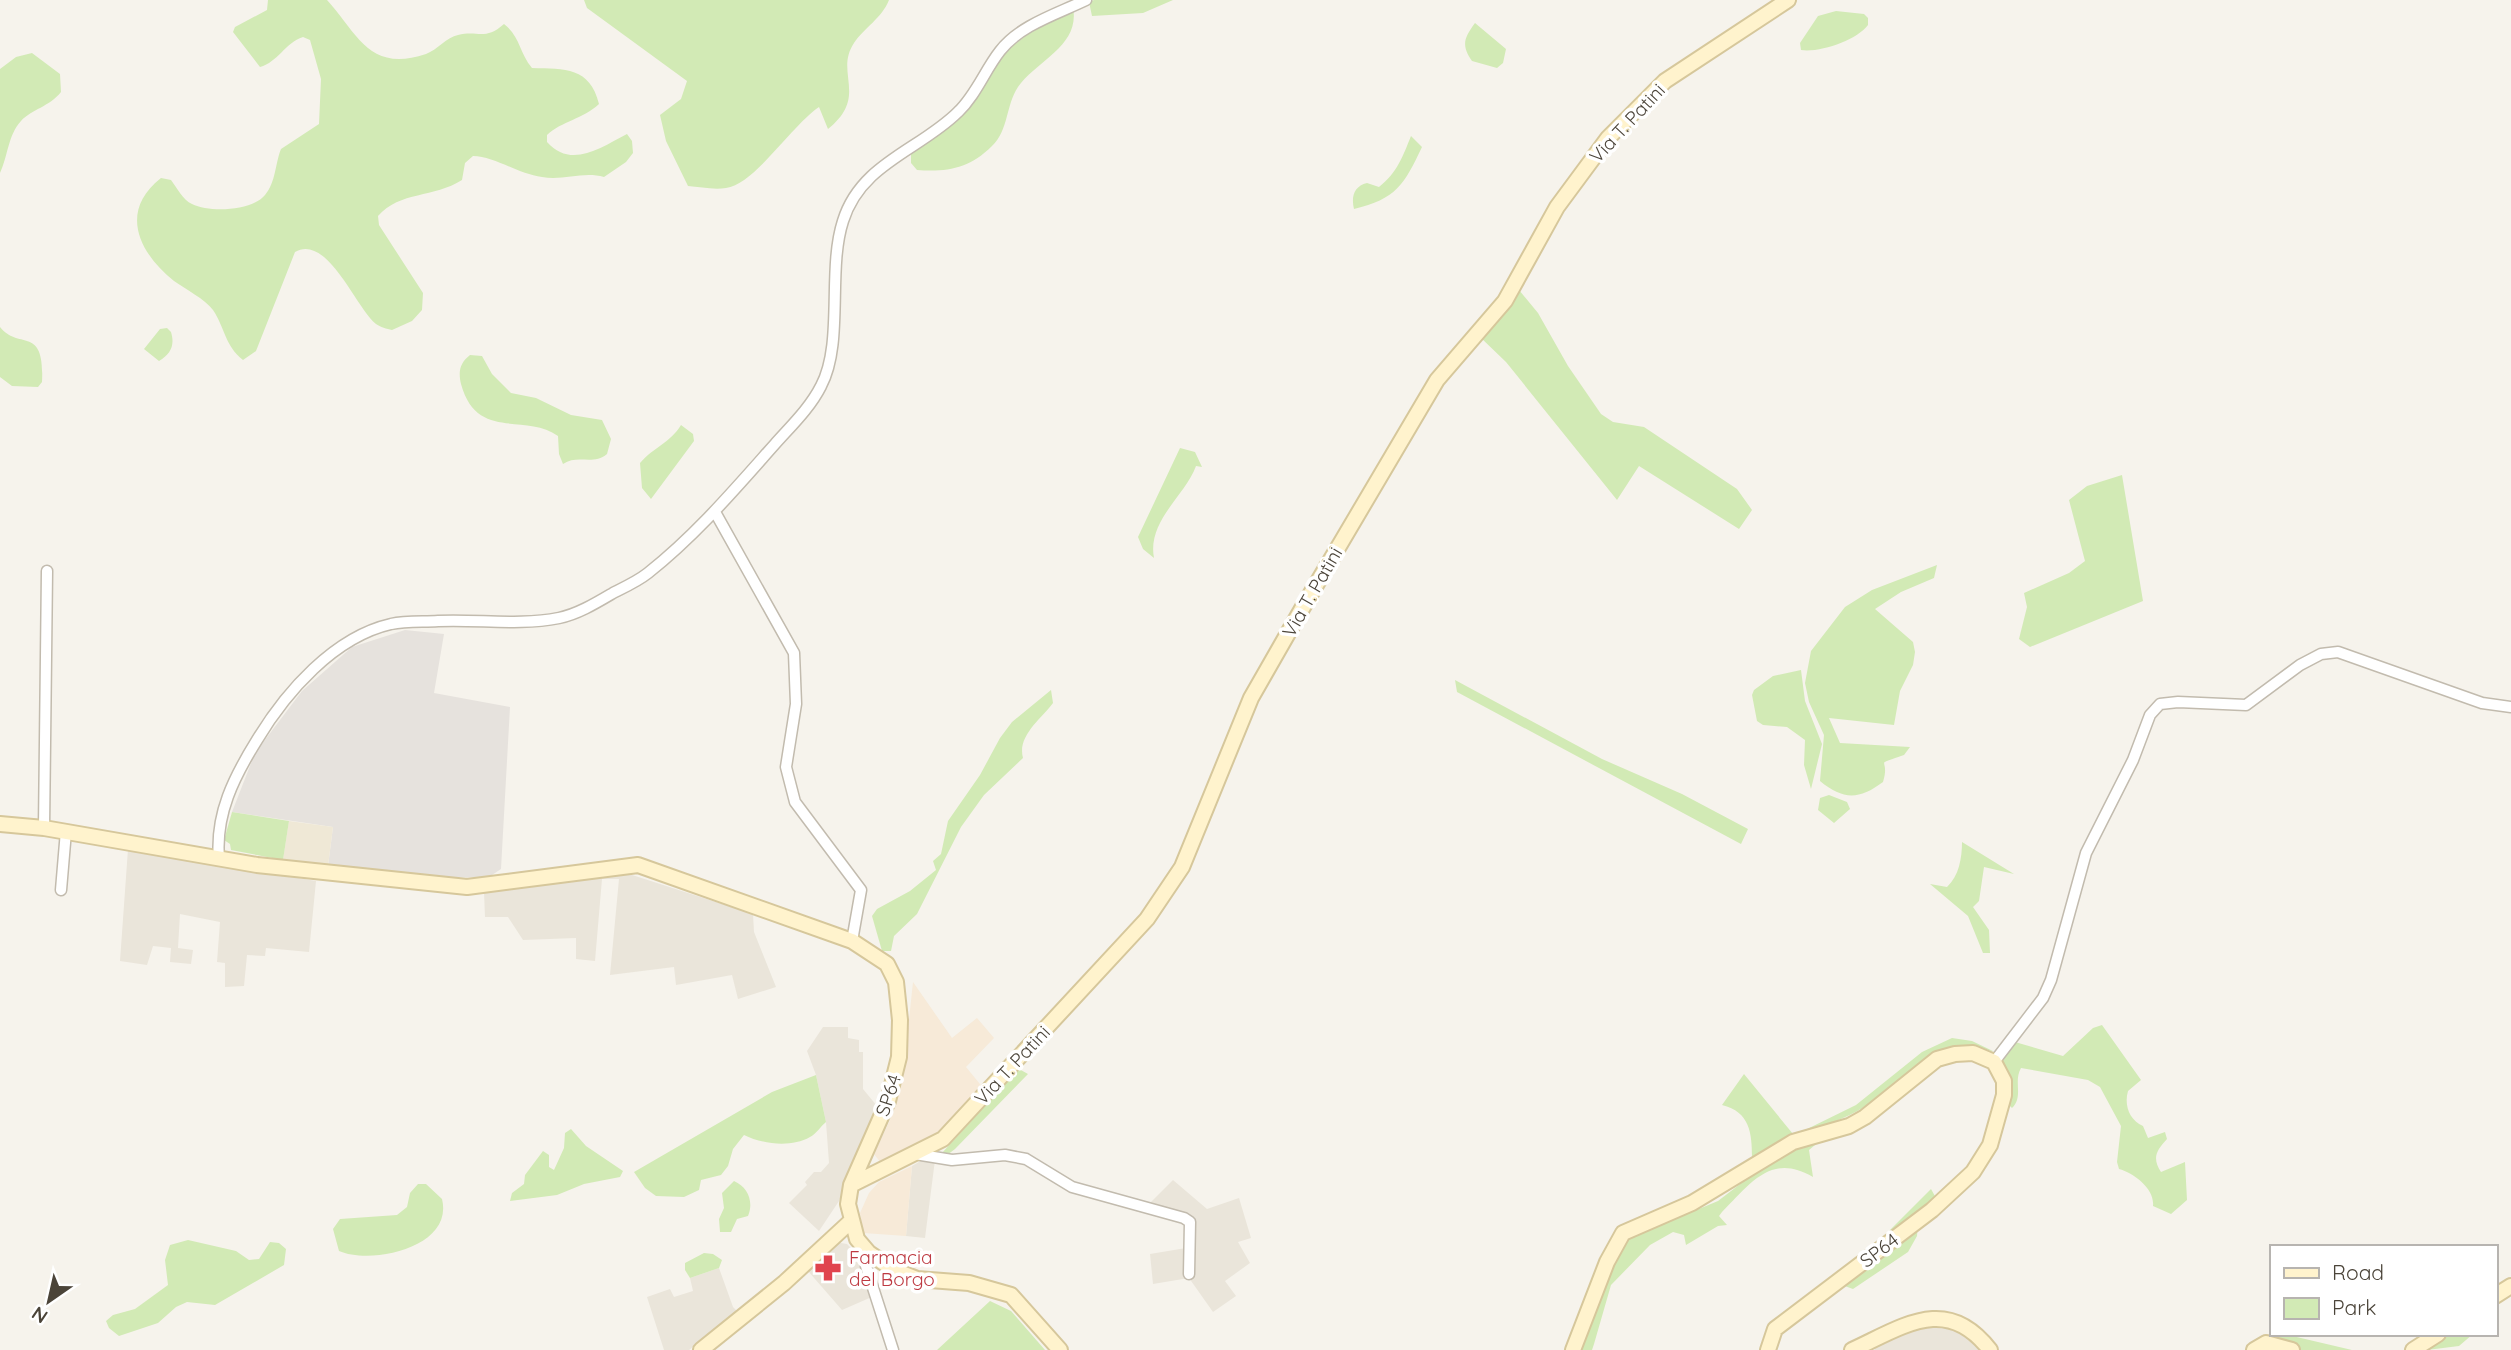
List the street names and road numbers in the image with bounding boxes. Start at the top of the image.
street label: Via T. Patini [1584,78,1670,168]
street label: Via T. Patini [1277,543,1347,641]
street label: Via T. Patini [969,1020,1055,1110]
street label: SP64 [870,1071,906,1119]
street label: SP64 [1855,1228,1903,1272]

